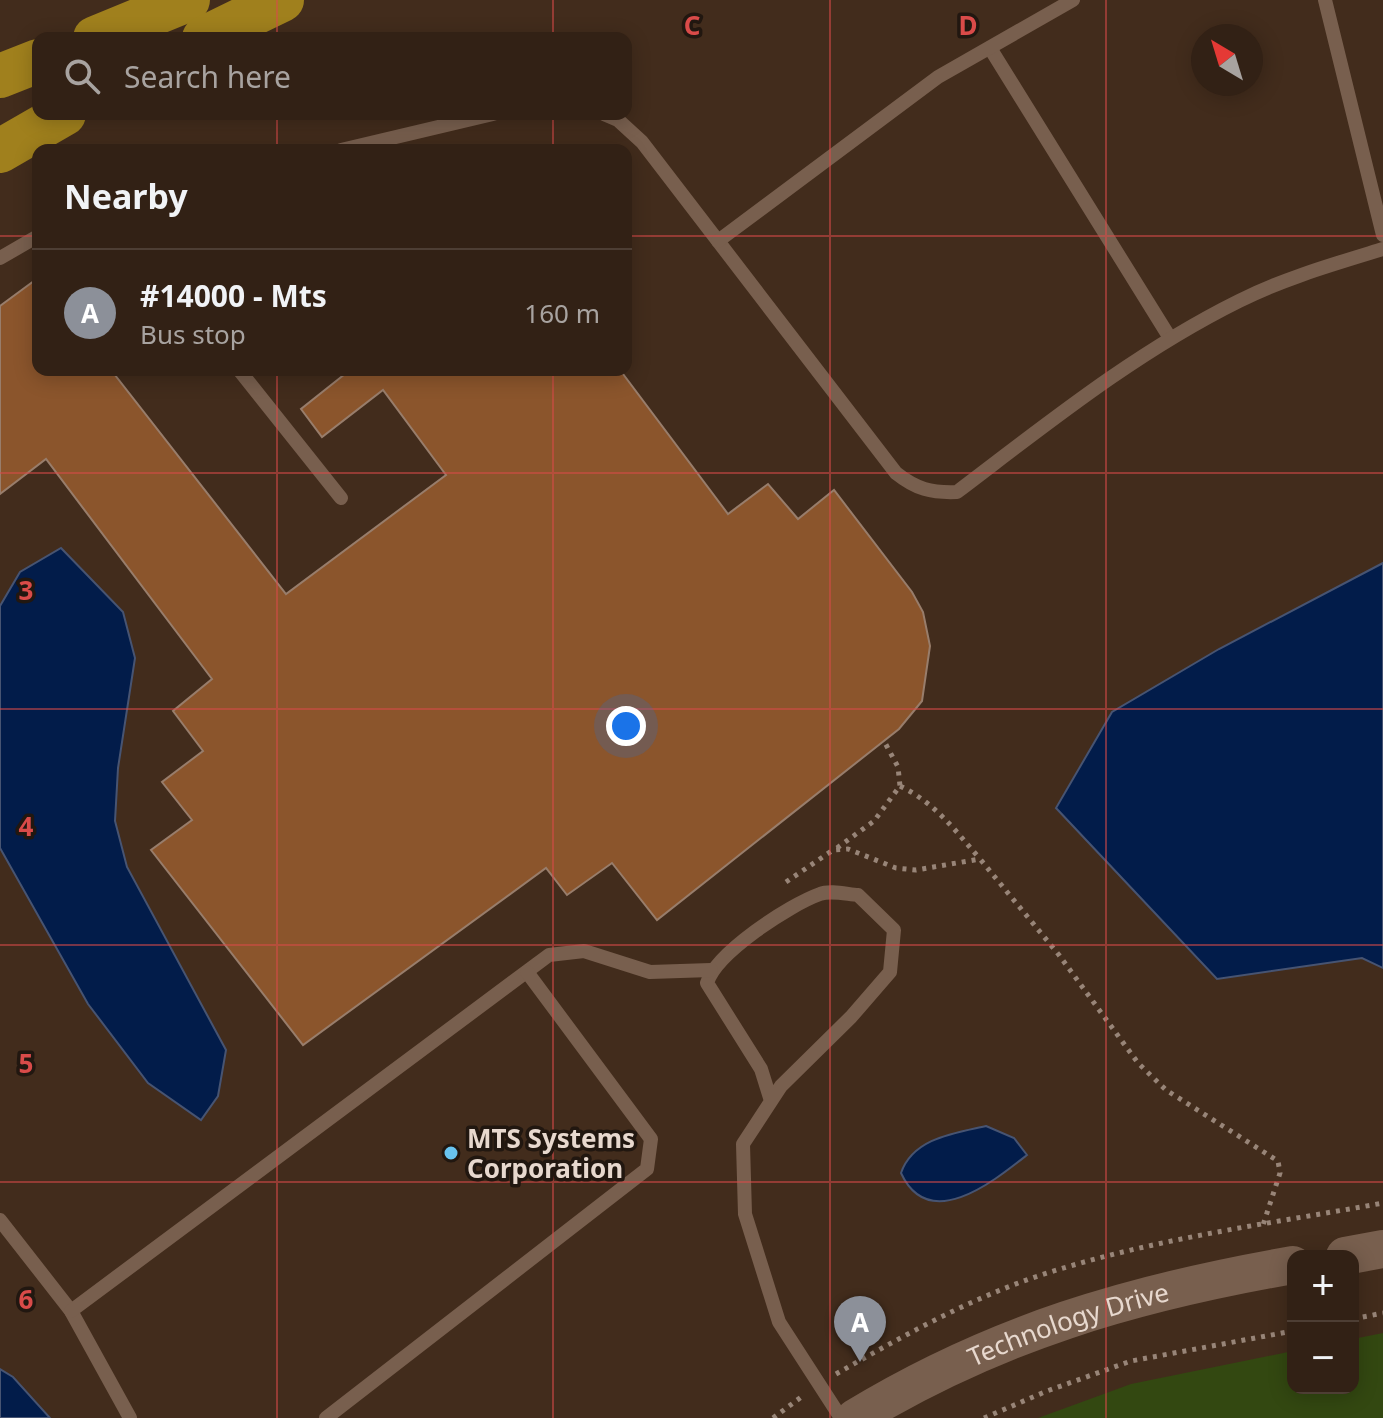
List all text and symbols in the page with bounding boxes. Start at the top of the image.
text: C [684,7,700,43]
text: D [958,7,978,43]
north arrow [1191,24,1263,96]
search box [32,32,632,120]
icon: search [60,54,104,98]
text: Search here [124,56,291,97]
text: Nearby [64,173,188,219]
text: #14000 - Mts [140,275,327,316]
text: A [81,295,99,331]
text: 160 m [524,295,600,331]
text: Bus stop [140,316,246,352]
text: 3 [19,572,33,608]
your location [606,706,646,746]
text: 4 [19,808,34,844]
text: 5 [19,1045,33,1081]
place label: MTS Systems Corporation [467,1120,635,1186]
marker: MTS Systems Corporation [442,1144,460,1162]
map controls [1287,1250,1359,1394]
button: + [1287,1250,1359,1322]
street label: Technology Drive [962,1273,1172,1375]
text: 6 [19,1281,34,1317]
pin: A [834,1296,886,1362]
button: − [1287,1322,1359,1394]

